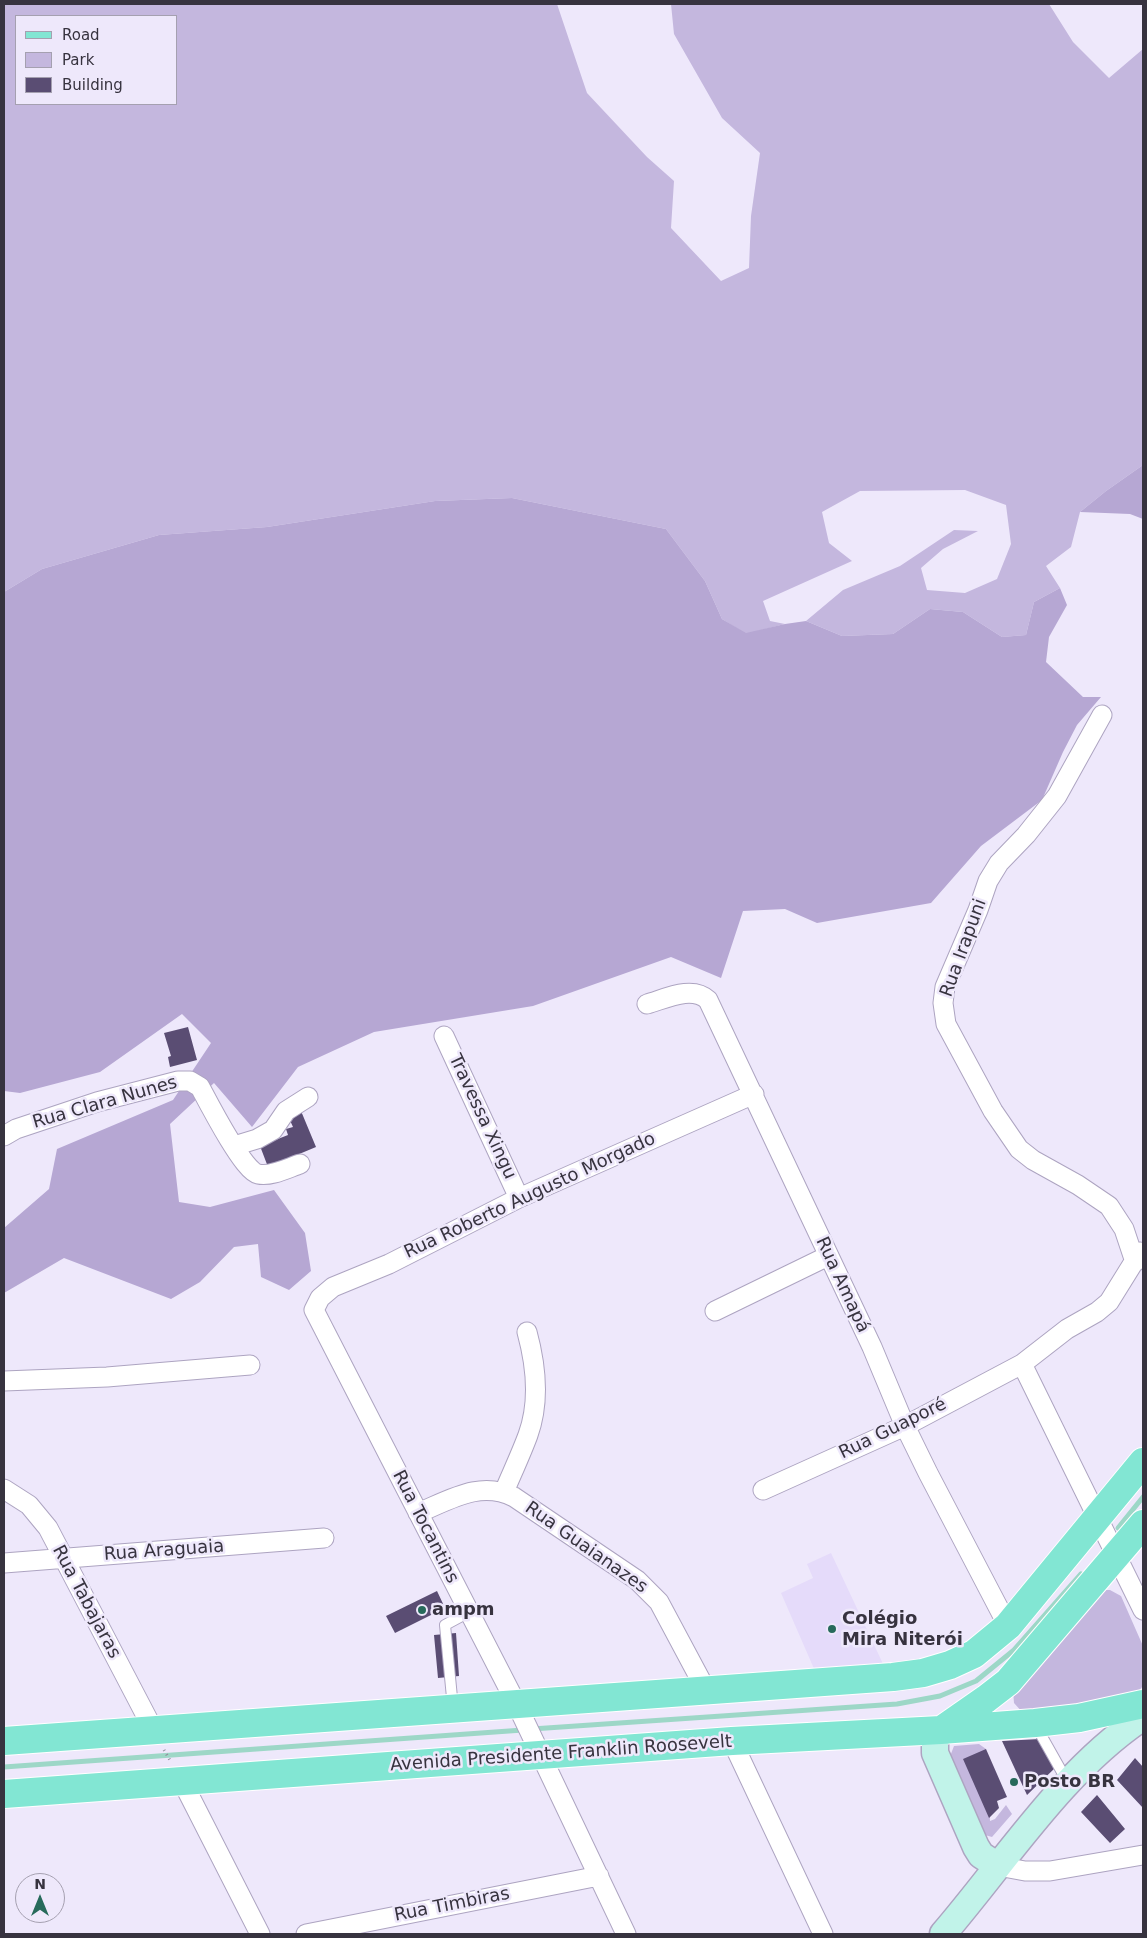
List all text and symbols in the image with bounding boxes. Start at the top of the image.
legend [15,15,178,105]
text: Road [62,26,100,44]
text: Park [62,51,94,69]
text: Building [62,76,123,94]
street label: Rua Irapuni [936,896,992,1000]
street label: Travessa Xingu [444,1051,520,1183]
street label: Rua Clara Nunes [30,1072,180,1134]
street label: Rua Roberto Augusto Morgado [401,1128,659,1264]
street label: Rua Amapá [810,1234,874,1336]
street label: Rua Guaporé [836,1394,950,1464]
street label: Rua Tocantins [387,1467,463,1587]
street label: Rua Guaianazes [521,1498,651,1598]
street label: Rua Araguaia [103,1536,225,1566]
street label: Rua Tabajaras [47,1542,125,1662]
place label: ampm [432,1599,495,1621]
marker: ampm [416,1604,428,1616]
place label: Colégio Mira Niterói [842,1608,963,1650]
marker: Colégio Mira Niterói [826,1623,838,1635]
street label: Avenida Presidente Franklin Roosevelt [389,1731,733,1777]
place label: Posto BR [1024,1771,1115,1793]
marker: Posto BR [1008,1776,1020,1788]
north arrow [15,1873,65,1923]
text: N [34,1876,46,1892]
street label: Rua Timbiras [392,1883,512,1927]

